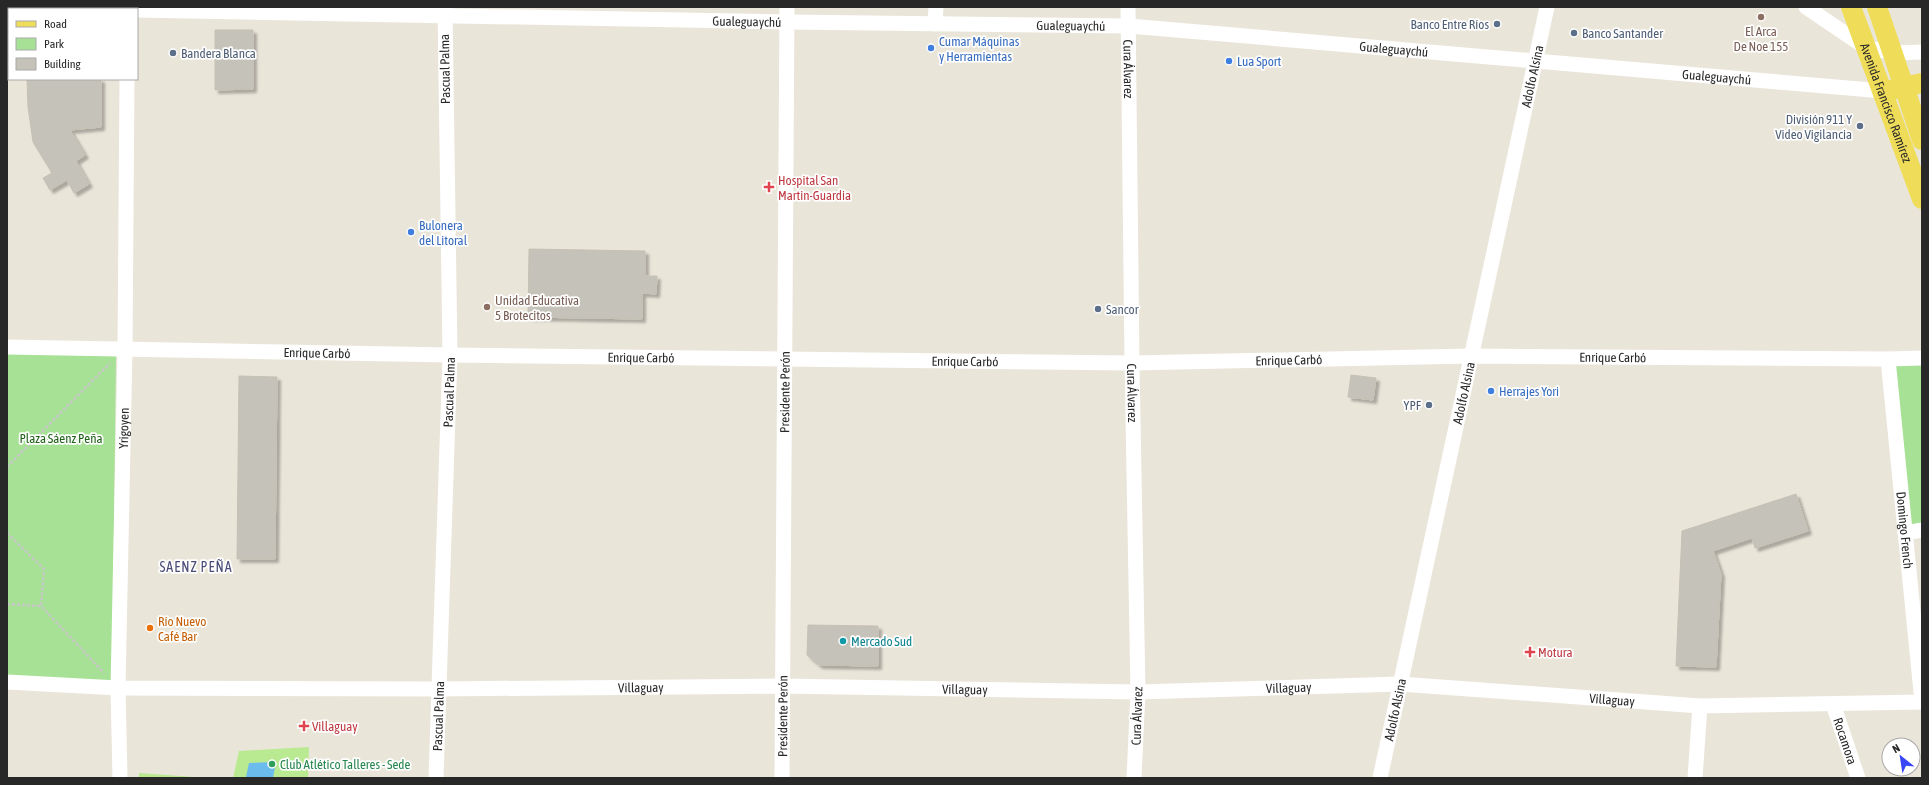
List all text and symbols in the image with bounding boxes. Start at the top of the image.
legend [8,8,138,80]
marker: El Arca De Noe 155 [1756,12,1766,22]
street label: Gualeguaychú [712,13,782,29]
text: Road [44,17,67,31]
street label: Gualeguaychú [1036,17,1105,33]
place label: Banco Entre Ríos [1410,17,1489,32]
marker: Banco Entre Ríos [1492,19,1502,29]
place label: El Arca De Noe 155 [1734,24,1788,54]
place label: Banco Santander [1582,26,1663,41]
marker: Banco Santander [1569,28,1579,38]
street label: Pascual Palma [437,34,453,104]
place label: Cumar Máquinas y Herramientas [939,34,1020,64]
text: Park [44,37,65,51]
street label: Gualeguaychú [1359,38,1429,59]
street label: Cura Álvarez [1121,39,1137,99]
street label: Avenida Francisco Ramírez [1857,41,1915,165]
marker: Cumar Máquinas y Herramientas [926,43,936,53]
street label: Adolfo Alsina [1518,44,1546,109]
place label: Bandera Blanca [181,46,256,61]
marker: Bandera Blanca [168,48,178,58]
place label: Lua Sport [1237,54,1282,69]
marker: Lua Sport [1224,56,1234,66]
text: Building [44,57,82,71]
street label: Gualeguaychú [1682,66,1752,87]
place label: División 911 Y Video Vigilancia [1775,112,1852,142]
marker: División 911 Y Video Vigilancia [1855,121,1865,131]
place label: Hospital San Martin-Guardia [778,173,851,203]
marker: Hospital San Martin-Guardia [763,181,775,193]
place label: Bulonera del Litoral [419,218,468,248]
marker: Bulonera del Litoral [406,227,416,237]
place label: Unidad Educativa 5 Brotecitos [495,293,579,323]
marker: Unidad Educativa 5 Brotecitos [482,302,492,312]
place label: Sancor [1106,302,1139,317]
marker: Sancor [1093,304,1103,314]
street label: Enrique Carbó [283,344,351,361]
street label: Enrique Carbó [607,349,674,365]
street label: Enrique Carbó [1579,349,1646,365]
street label: Presidente Perón [777,351,792,433]
street label: Enrique Carbó [1255,352,1322,368]
street label: Enrique Carbó [931,353,998,369]
street label: Pascual Palma [440,357,457,428]
street label: Adolfo Alsina [1449,360,1477,426]
street label: Cura Álvarez [1125,363,1141,423]
place label: Herrajes Yori [1499,384,1559,399]
marker: Herrajes Yori [1486,386,1496,396]
place label: YPF [1404,398,1422,413]
marker: YPF [1424,400,1434,410]
street label: Yrigoyen [115,407,131,449]
park label: Plaza Sáenz Peña [19,431,103,446]
street label: Domingo French [1894,491,1916,569]
district label: SAENZ PEÑA [159,559,233,575]
place label: Río Nuevo Café Bar [158,614,206,644]
marker: Río Nuevo Café Bar [145,623,155,633]
place label: Mercado Sud [851,634,912,649]
marker: Mercado Sud [838,636,848,646]
place label: Motura [1538,645,1572,660]
marker: Motura [1525,647,1535,657]
street label: Presidente Perón [775,675,790,757]
street label: Adolfo Alsina [1381,677,1409,742]
street label: Villaguay [1266,679,1312,696]
street label: Villaguay [618,680,664,695]
street label: Pascual Palma [429,681,447,751]
street label: Villaguay [942,681,988,697]
street label: Cura Álvarez [1128,686,1146,746]
street label: Villaguay [1589,690,1636,709]
street label: Rocamora [1831,716,1860,766]
place label: Villaguay [312,719,358,734]
marker: Villaguay [299,721,309,731]
north arrow [1881,737,1921,777]
text: N [1890,742,1902,755]
place label: Club Atlético Talleres - Sede [280,757,410,772]
marker: Club Atlético Talleres - Sede [267,759,277,769]

